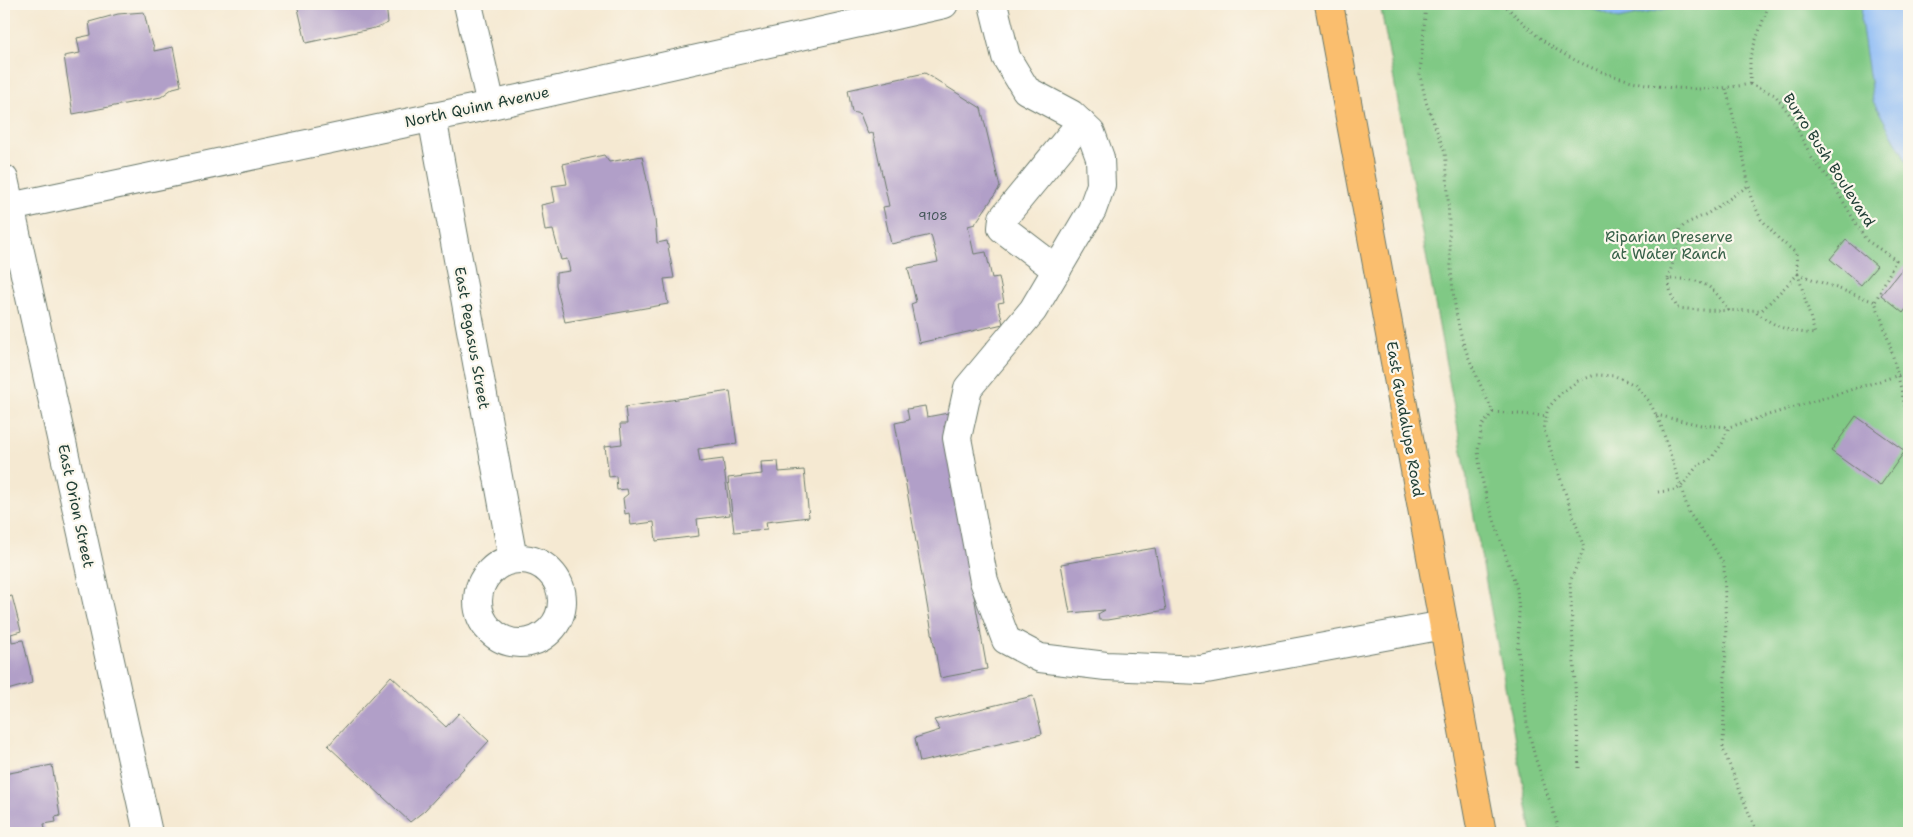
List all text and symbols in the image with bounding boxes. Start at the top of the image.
street label: North Quinn Avenue [403,82,551,132]
street label: Burro Bush Boulevard [1778,89,1880,231]
house number: 9108 [918,208,948,224]
park label: Riparian Preserve at Water Ranch [1605,227,1733,264]
street label: East Pegasus Street [450,265,494,411]
street label: East Guadalupe Road [1381,340,1429,499]
street label: East Orion Street [53,442,99,570]

